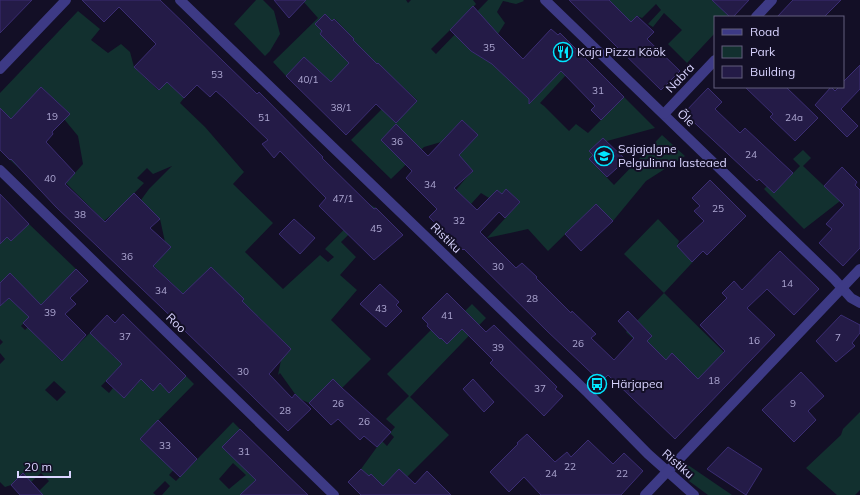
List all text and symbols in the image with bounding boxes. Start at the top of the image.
legend [714,16,844,88]
text: Road [750,24,779,39]
house number: 35 [483,41,495,54]
restaurant icon: Kaja Pizza Köök [552,41,574,63]
place label: Kaja Pizza Köök [577,44,667,59]
text: Park [750,44,776,59]
street label: Nabra [662,60,697,96]
text: Building [750,64,795,79]
house number: 53 [211,68,223,81]
house number: 40/1 [298,73,318,86]
house number: 31 [592,84,604,97]
house number: 38/1 [331,101,351,114]
street label: Õle [674,106,698,130]
house number: 19 [46,110,58,123]
house number: 51 [258,111,270,124]
house number: 24a [785,111,803,124]
house number: 36 [391,135,403,148]
place label: Sajajalgne Pelgulinna lasteaed [618,141,727,170]
school or university icon: Sajajalgne Pelgulinna lasteaed [593,145,615,167]
house number: 24 [745,148,757,161]
house number: 40 [44,172,56,185]
house number: 34 [424,178,436,191]
house number: 47/1 [333,192,353,205]
house number: 25 [712,202,724,215]
house number: 38 [74,208,86,221]
house number: 32 [453,214,465,227]
street label: Ristiku [428,219,465,256]
house number: 45 [370,222,382,235]
house number: 36 [121,250,133,263]
house number: 30 [492,260,504,273]
house number: 14 [781,277,793,290]
house number: 34 [155,284,167,297]
house number: 28 [526,292,538,305]
house number: 43 [375,302,387,315]
house number: 39 [44,306,56,319]
house number: 41 [441,309,453,322]
street label: Roo [163,310,190,336]
house number: 37 [119,330,131,343]
house number: 7 [835,331,841,344]
house number: 16 [748,334,760,347]
house number: 26 [572,337,584,350]
house number: 39 [492,341,504,354]
house number: 30 [237,365,249,378]
bus stop icon: Härjapea [586,373,608,395]
house number: 18 [708,374,720,387]
place label: Härjapea [611,376,663,391]
house number: 37 [534,382,546,395]
house number: 26 [332,397,344,410]
house number: 9 [790,397,796,410]
house number: 28 [279,404,291,417]
house number: 26 [358,415,370,428]
house number: 33 [159,439,171,452]
house number: 31 [238,445,250,458]
street label: Ristiku [659,446,697,481]
scale bar [18,453,70,479]
text: 20 m [24,459,52,474]
house number: 22 [564,460,576,473]
house number: 24 [545,467,557,480]
house number: 22 [616,467,628,480]

